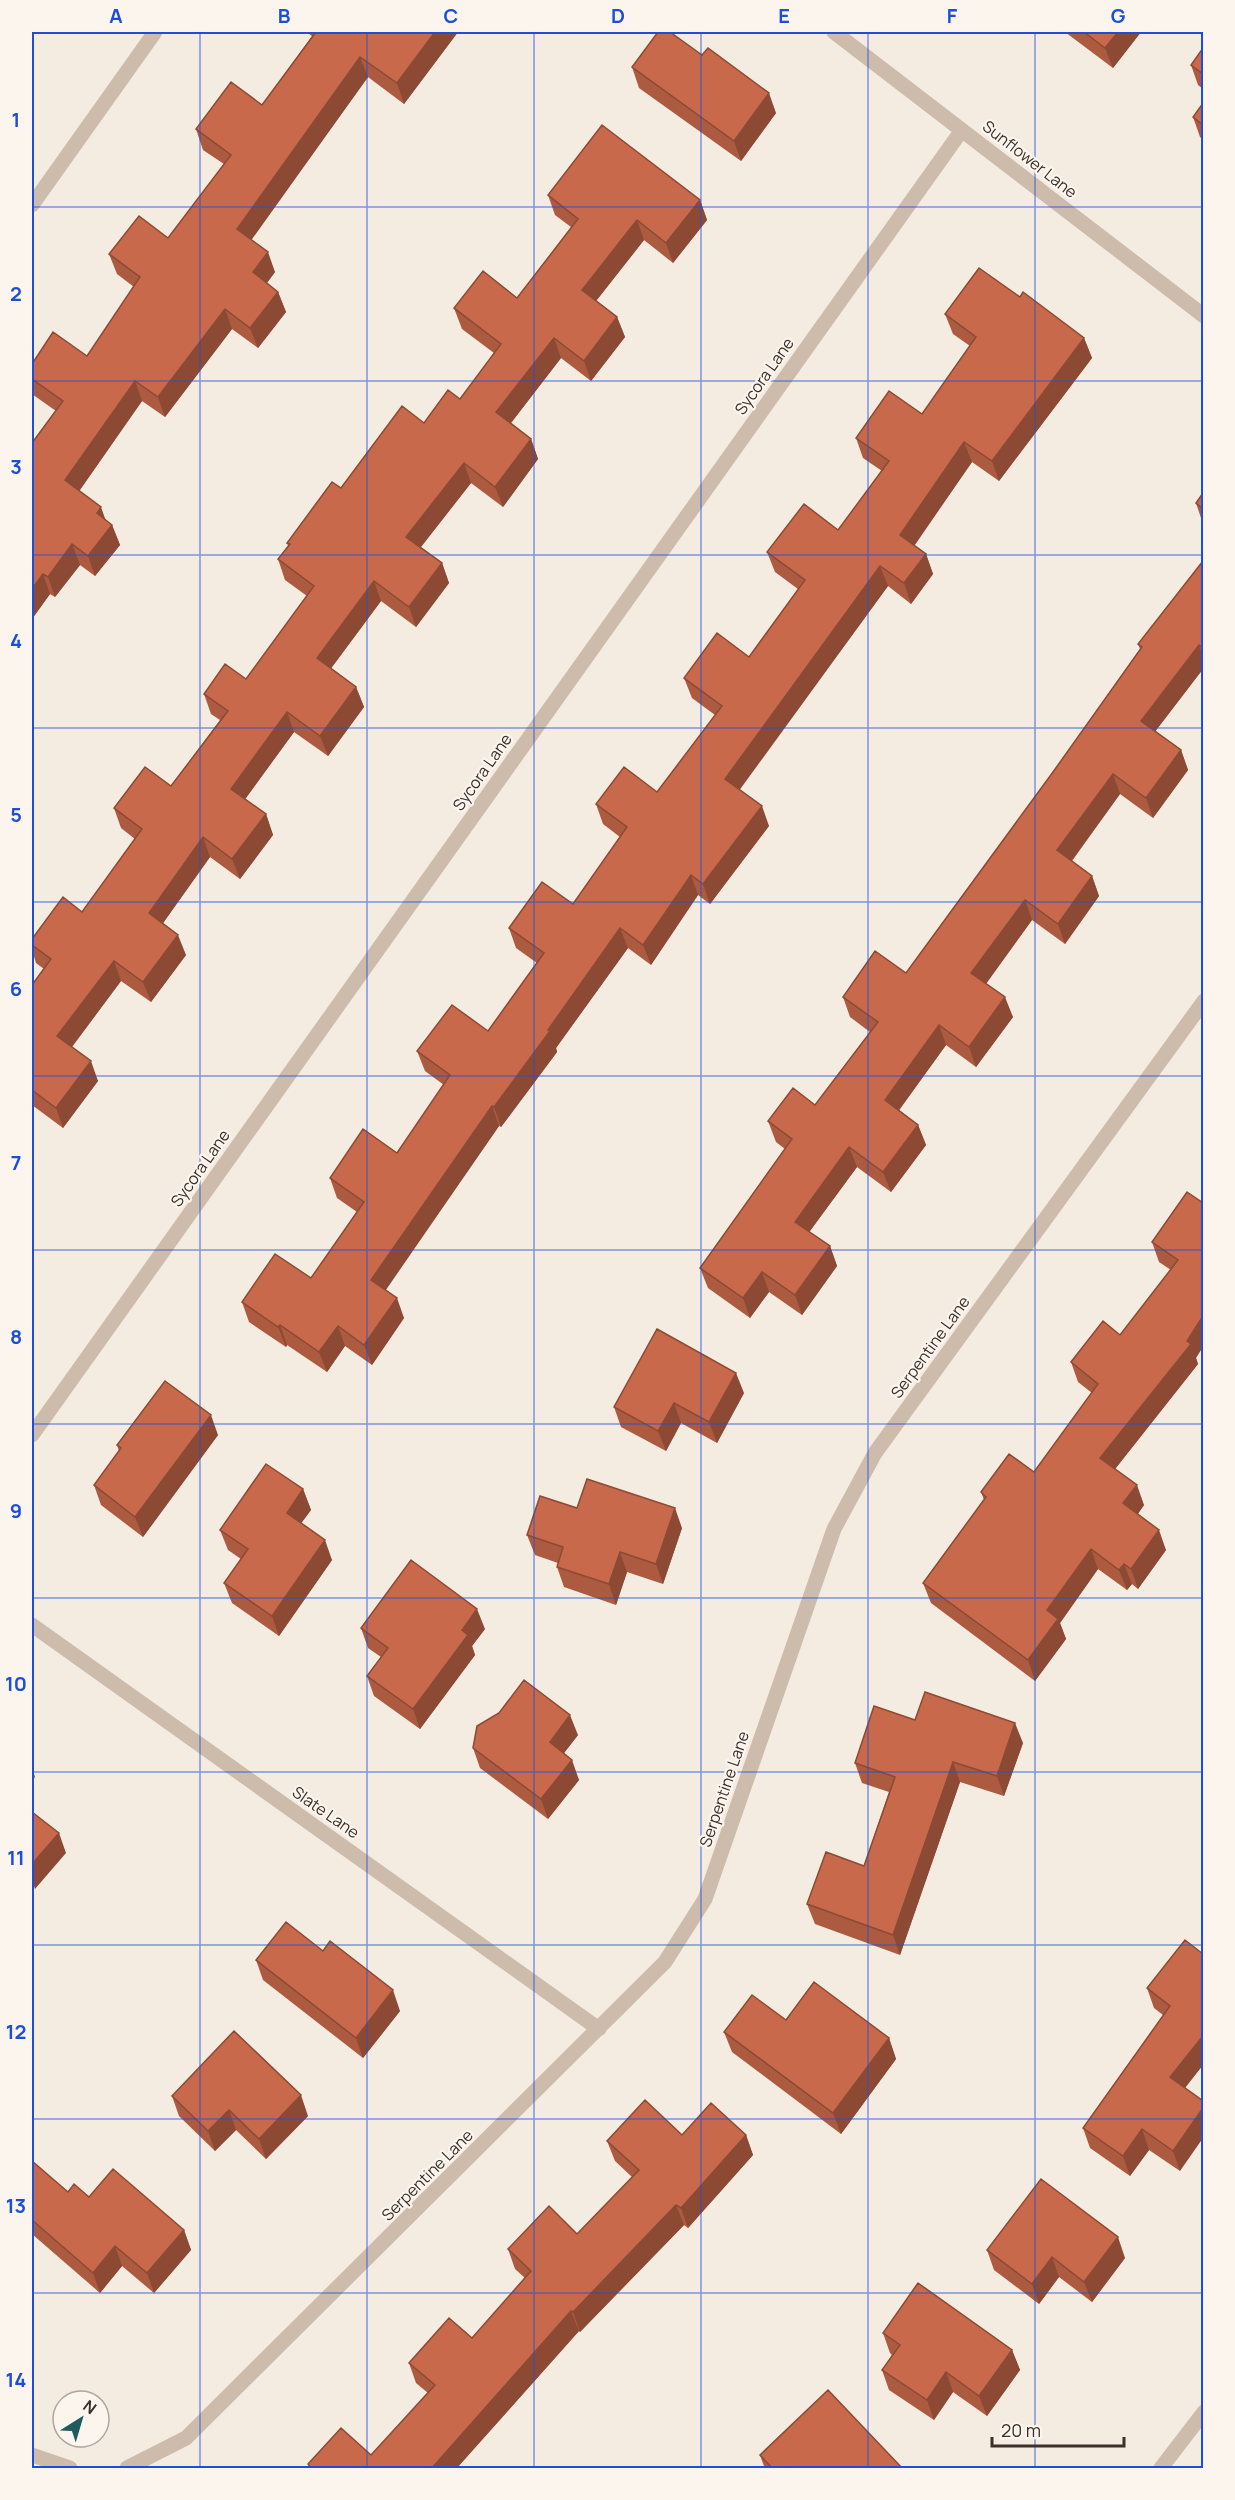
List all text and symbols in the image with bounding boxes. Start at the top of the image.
text: A [109,2,123,29]
text: B [278,2,291,29]
text: C [444,2,458,29]
text: D [611,2,625,29]
text: E [778,2,790,29]
text: F [947,2,958,29]
text: G [1111,2,1126,29]
text: 1 [12,106,20,133]
street label: Sunflower Lane [978,115,1082,203]
text: 2 [10,280,22,307]
street label: Sycora Lane [729,333,799,419]
text: 3 [10,453,22,480]
text: 4 [10,627,22,654]
street label: Sycora Lane [447,729,517,815]
text: 5 [10,801,22,828]
text: 6 [10,975,22,1002]
street label: Sycora Lane [165,1125,235,1211]
text: 7 [11,1149,21,1176]
street label: Serpentine Lane [886,1292,974,1402]
text: 8 [10,1323,22,1350]
text: 9 [10,1497,22,1524]
text: 10 [5,1670,27,1697]
street label: Serpentine Lane [694,1728,754,1850]
street label: Slate Lane [288,1781,364,1843]
text: 11 [7,1844,25,1871]
text: 12 [6,2018,26,2045]
street label: Serpentine Lane [376,2124,478,2226]
text: 13 [6,2192,26,2219]
text: 14 [6,2366,26,2393]
north arrow [51,2389,111,2449]
text: N [79,2395,101,2419]
scale bar [992,2410,1124,2448]
text: 20 m [1001,2418,1041,2442]

